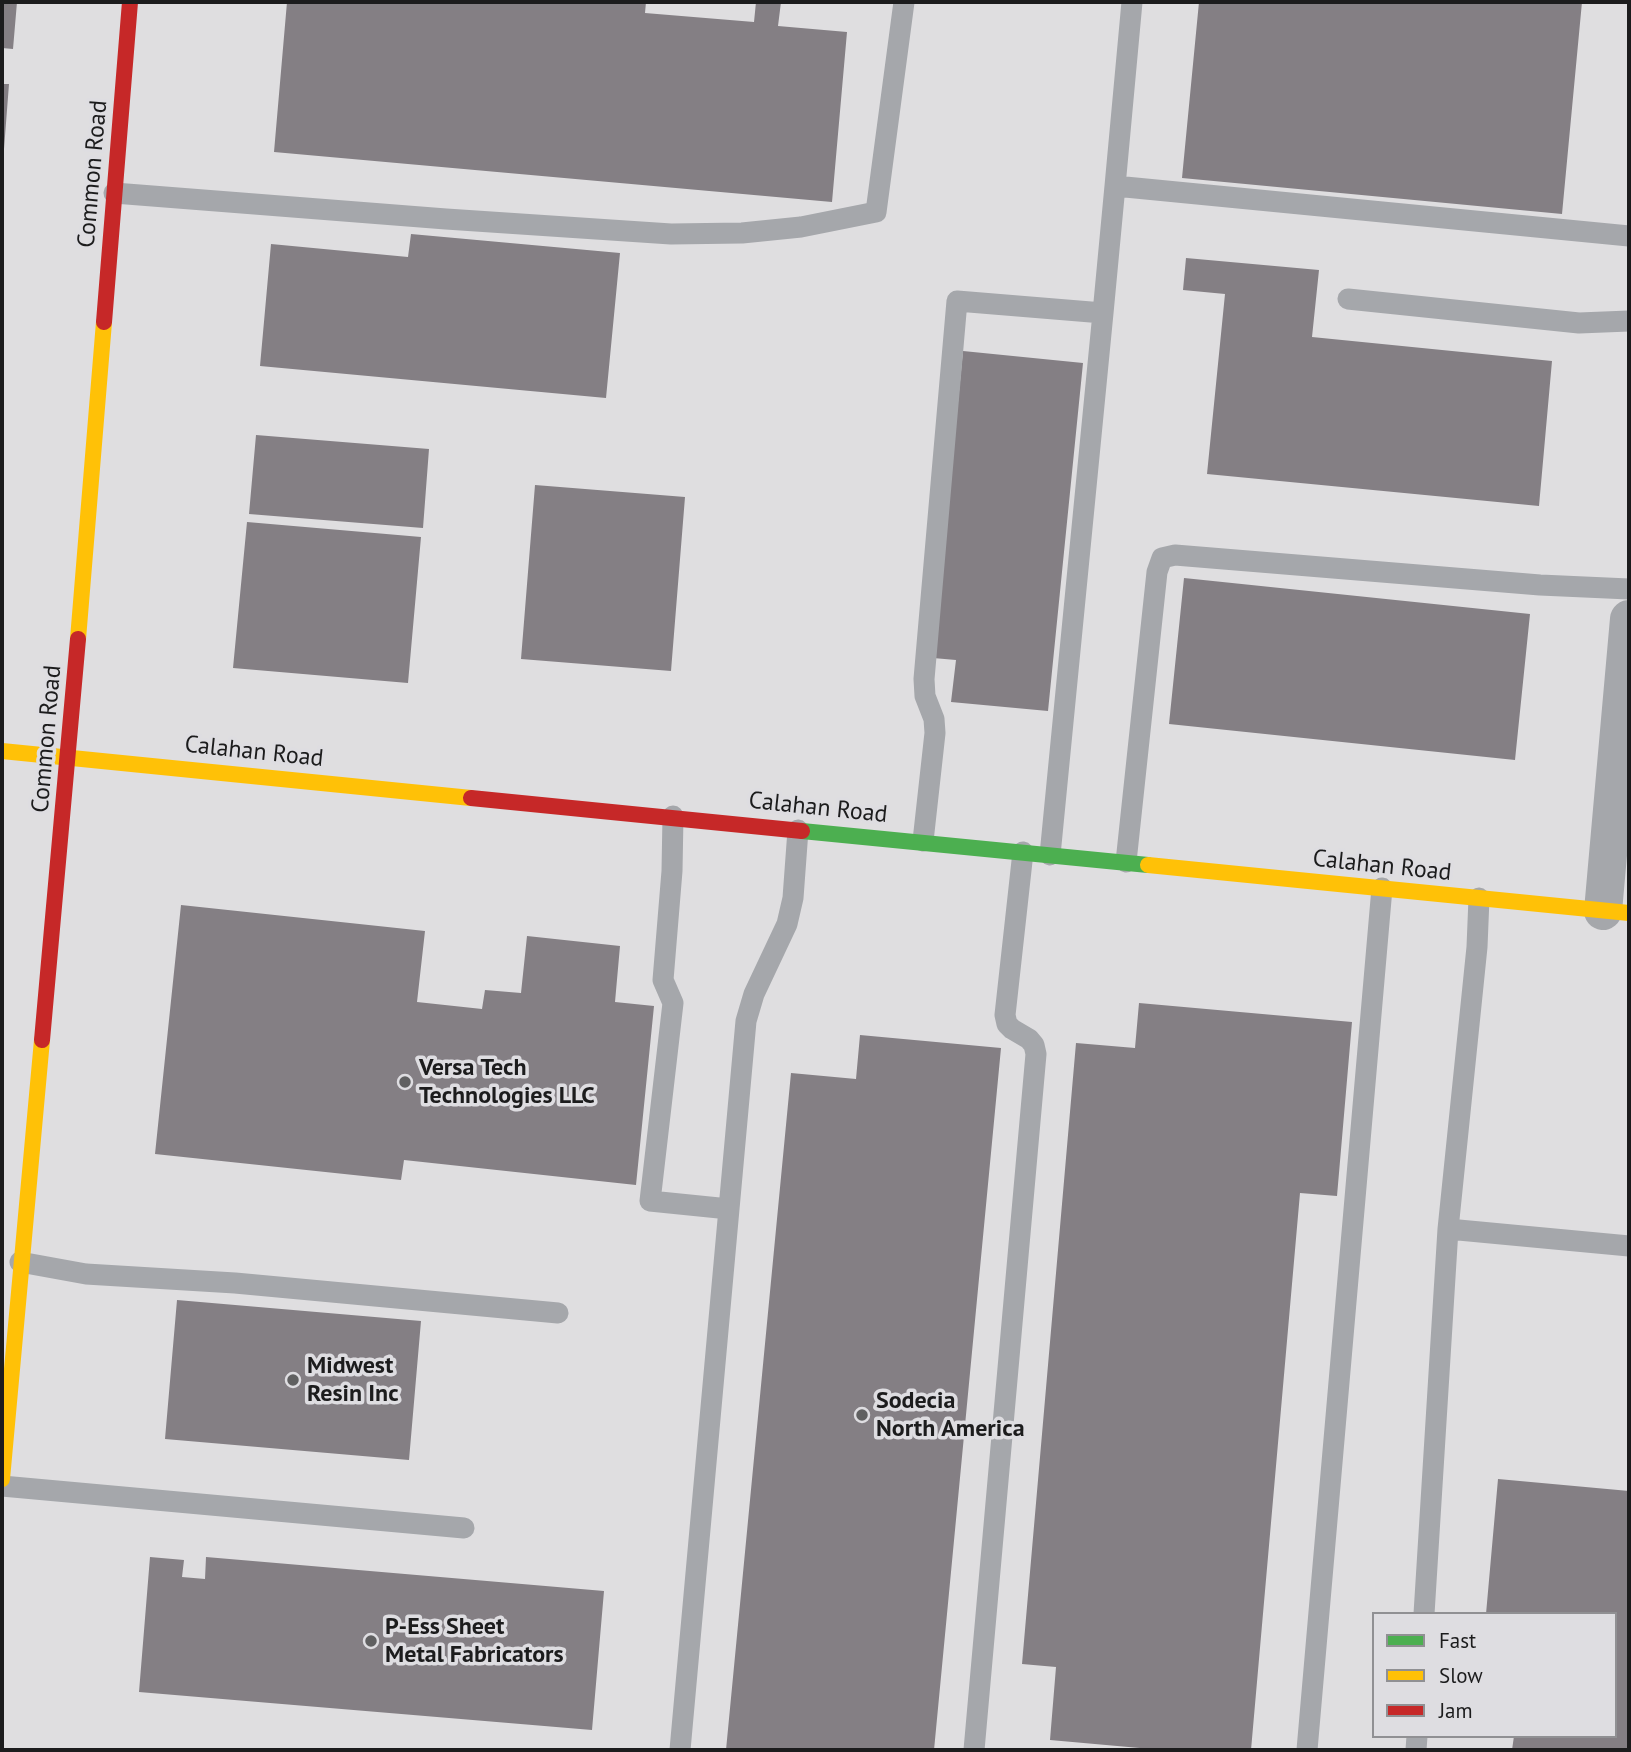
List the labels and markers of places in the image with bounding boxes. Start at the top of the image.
place label: Versa Tech Technologies LLC [419,1054,595,1110]
marker: Versa Tech Technologies LLC [397,1074,413,1090]
place label: Midwest Resin Inc [307,1352,399,1408]
marker: Midwest Resin Inc [285,1372,301,1388]
place label: Sodecia North America [876,1387,1025,1443]
marker: Sodecia North America [854,1407,870,1423]
place label: P-Ess Sheet Metal Fabricators [385,1613,564,1669]
marker: P-Ess Sheet Metal Fabricators [363,1633,379,1649]

